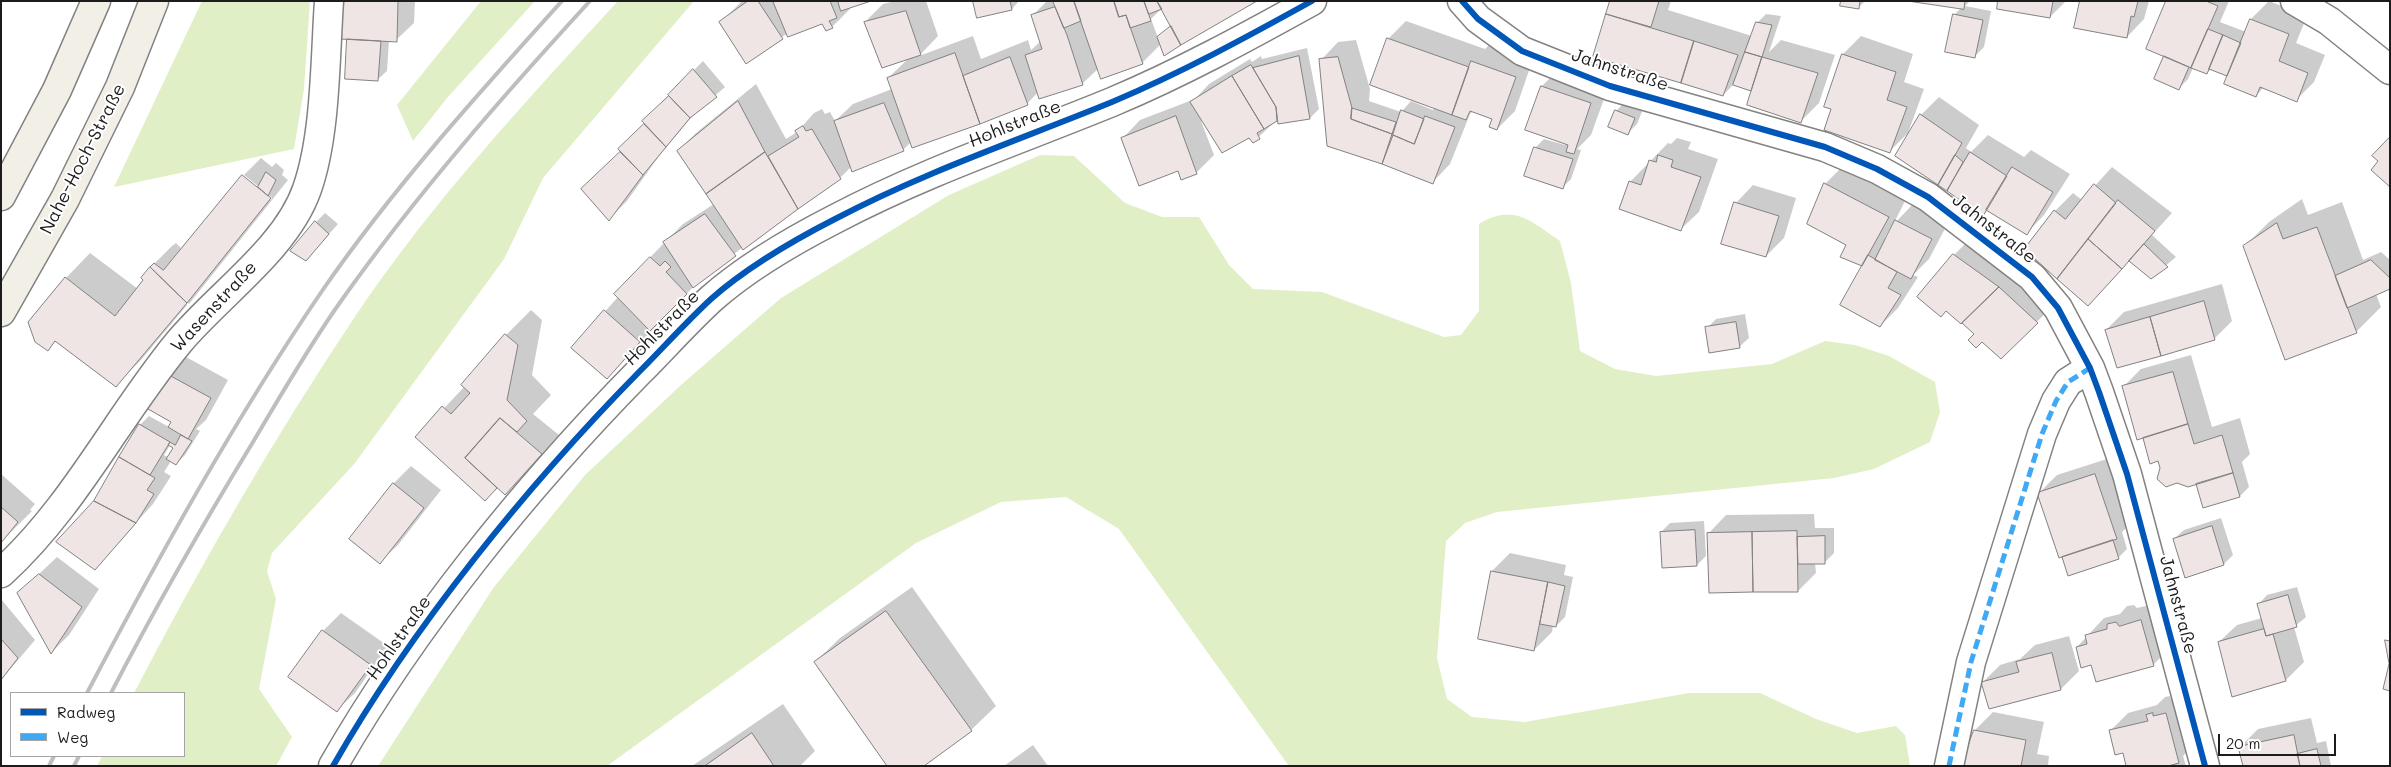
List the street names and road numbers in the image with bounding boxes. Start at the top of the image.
street label: Jahnstraße [1569,44,1671,96]
street label: Nahe-Hoch-Straße [36,80,130,238]
street label: Hohlstraße [966,96,1064,152]
street label: Jahnstraße [1948,189,2040,269]
street label: Wasenstraße [166,257,262,357]
street label: Hohlstraße [620,286,704,370]
street label: Jahnstraße [2155,554,2201,656]
street label: Hohlstraße [362,592,436,684]

